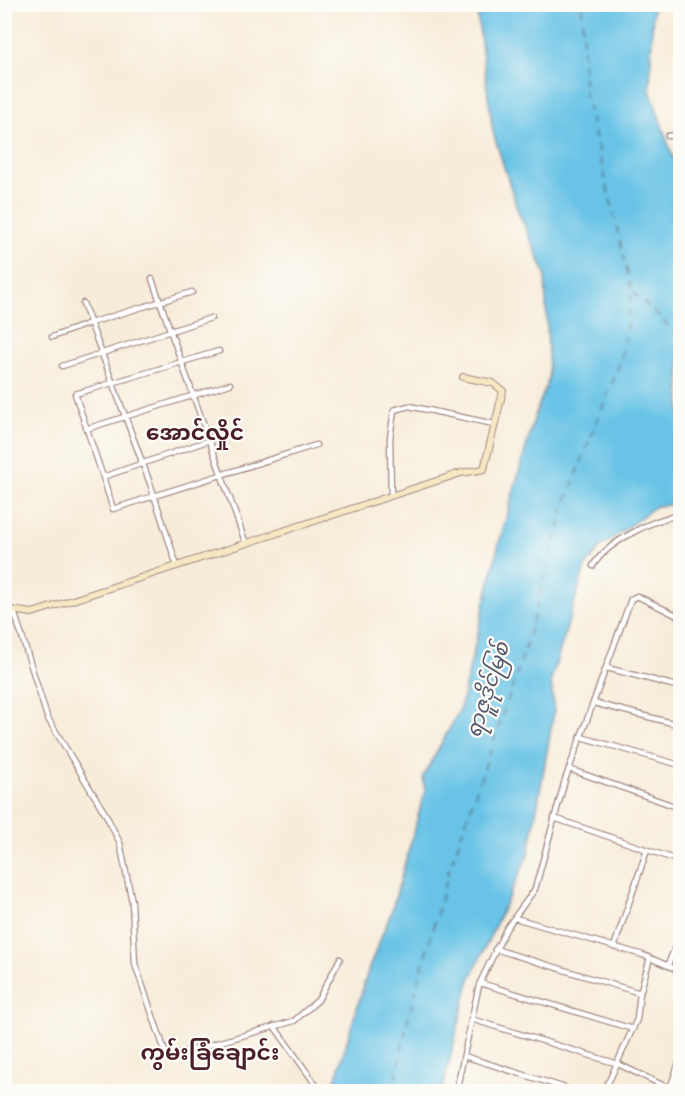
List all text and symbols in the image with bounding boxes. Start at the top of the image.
district label: အောင်လှိုင် [146,417,244,450]
water label: ရာဇူဒိုင်မြစ် [458,637,519,742]
district label: ကွမ်းခြံချောင်း [141,1037,279,1071]

